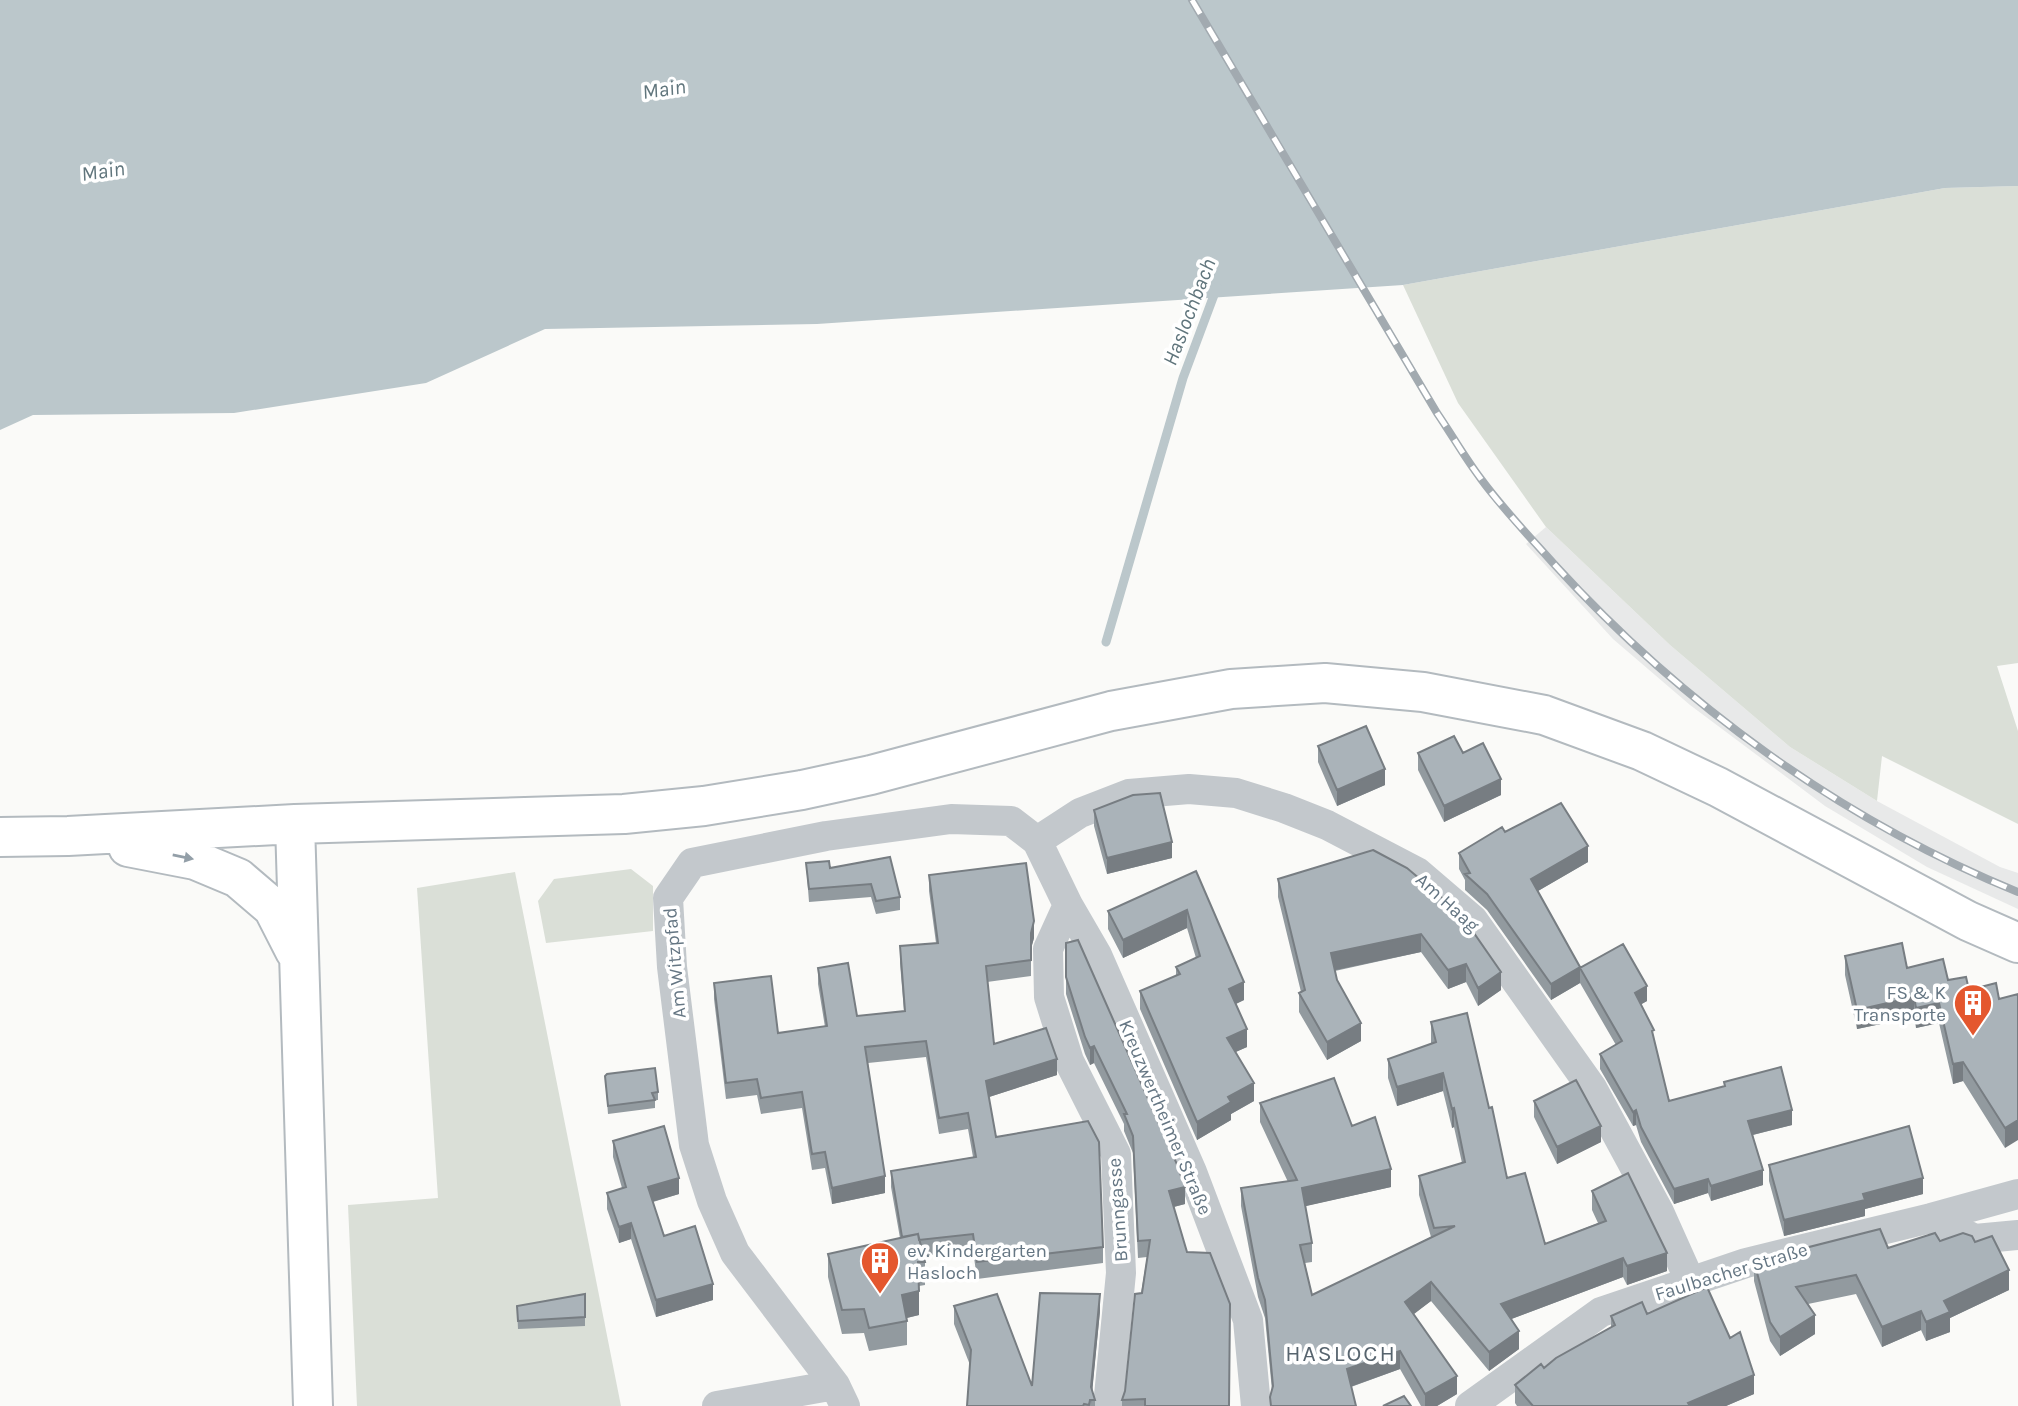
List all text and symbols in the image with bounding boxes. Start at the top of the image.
water label: Main [641,74,687,104]
water label: Main [80,156,126,186]
water label: Haslochbach [1158,255,1220,369]
one-way arrow [172,852,194,863]
street label: Am Haag [1411,869,1484,937]
street label: Am Witzpfad [659,906,691,1019]
place label: FS & K Transporte [1854,982,1946,1026]
building icon: FS & K Transporte [1952,982,1994,1037]
street label: Kreuzwertheimer Straße [1114,1017,1216,1218]
street label: Brunngasse [1103,1157,1133,1263]
street label: Faulbacher Straße [1652,1238,1810,1306]
building icon: ev. Kindergarten Hasloch [859,1240,901,1295]
place label: ev. Kindergarten Hasloch [907,1240,1047,1284]
district label: HASLOCH [1285,1340,1397,1367]

